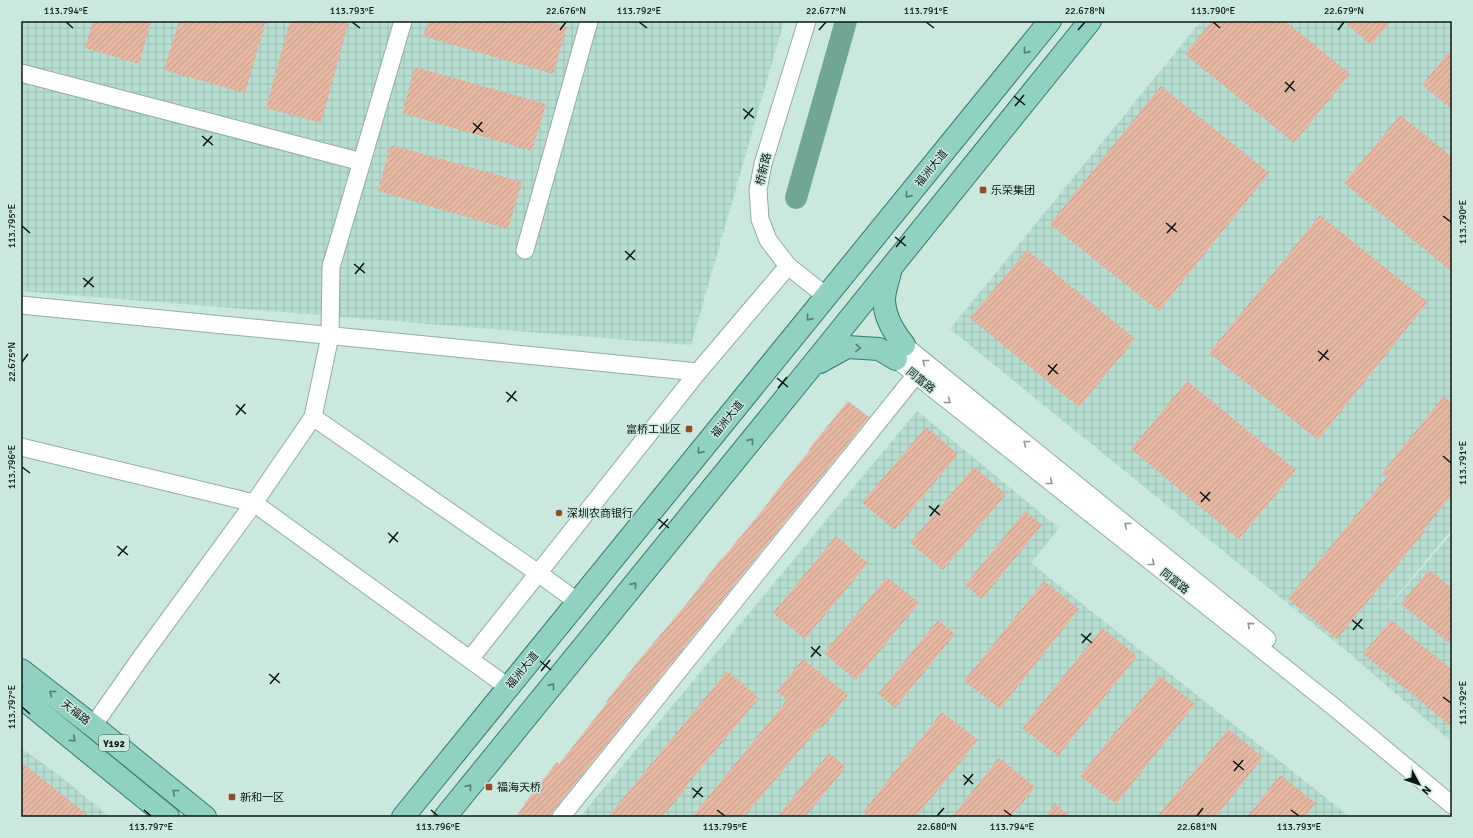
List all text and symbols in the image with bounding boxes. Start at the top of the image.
text: 113.794°E [44,5,89,17]
text: 113.793°E [330,5,375,17]
text: 22.676°N [546,5,586,17]
text: 113.792°E [617,5,662,17]
text: 22.677°N [806,5,846,17]
text: 113.791°E [904,5,949,17]
text: 22.678°N [1065,5,1105,17]
text: 113.790°E [1191,5,1236,17]
text: 22.679°N [1324,5,1364,17]
one-way arrow [1023,47,1030,54]
street label: 福洲大道 [912,147,950,190]
street label: 桥新路 [753,152,774,187]
place label: 乐荣集团 [991,184,1035,197]
marker: 乐荣集团 [978,185,988,195]
one-way arrow [906,191,913,198]
text: 113.790°E [1457,199,1469,244]
text: 113.795°E [6,203,18,248]
one-way arrow [806,313,813,321]
text: 22.675°N [6,342,18,382]
one-way arrow [855,344,861,352]
one-way arrow [922,359,929,366]
street label: 同富路 [904,365,938,396]
one-way arrow [943,397,950,404]
street label: 福洲大道 [708,398,746,441]
place label: 富桥工业区 [626,423,681,436]
marker: 富桥工业区 [684,424,694,434]
one-way arrow [746,438,753,445]
text: 113.791°E [1457,440,1469,485]
one-way arrow [1023,441,1030,448]
text: 113.796°E [6,444,18,489]
one-way arrow [698,447,705,454]
one-way arrow [1045,477,1052,484]
place label: 深圳农商银行 [567,507,633,520]
marker: 深圳农商银行 [554,508,564,518]
one-way arrow [1124,523,1131,530]
one-way arrow [1147,558,1154,565]
street label: 同富路 [1158,566,1192,597]
one-way arrow [629,582,636,590]
one-way arrow [1247,622,1254,629]
street label: 福洲大道 [503,649,541,692]
text: 113.792°E [1457,680,1469,725]
one-way arrow [547,683,554,690]
text: 113.797°E [6,684,18,729]
one-way arrow [50,691,57,698]
street label: 天福路 [59,697,93,728]
one-way arrow [69,735,76,742]
road number: Y192 [99,735,129,751]
north arrow [1399,764,1439,804]
place label: 福海天桥 [497,781,541,794]
marker: 福海天桥 [484,782,494,792]
text: N [1419,783,1434,797]
one-way arrow [465,784,472,791]
one-way arrow [173,790,180,797]
place label: 新和一区 [240,791,284,804]
marker: 新和一区 [227,792,237,802]
text: 113.797°E [129,821,174,833]
text: 113.796°E [416,821,461,833]
text: 113.795°E [703,821,748,833]
text: 22.680°N [917,821,957,833]
text: 113.794°E [990,821,1035,833]
text: 22.681°N [1177,821,1217,833]
text: 113.793°E [1277,821,1322,833]

